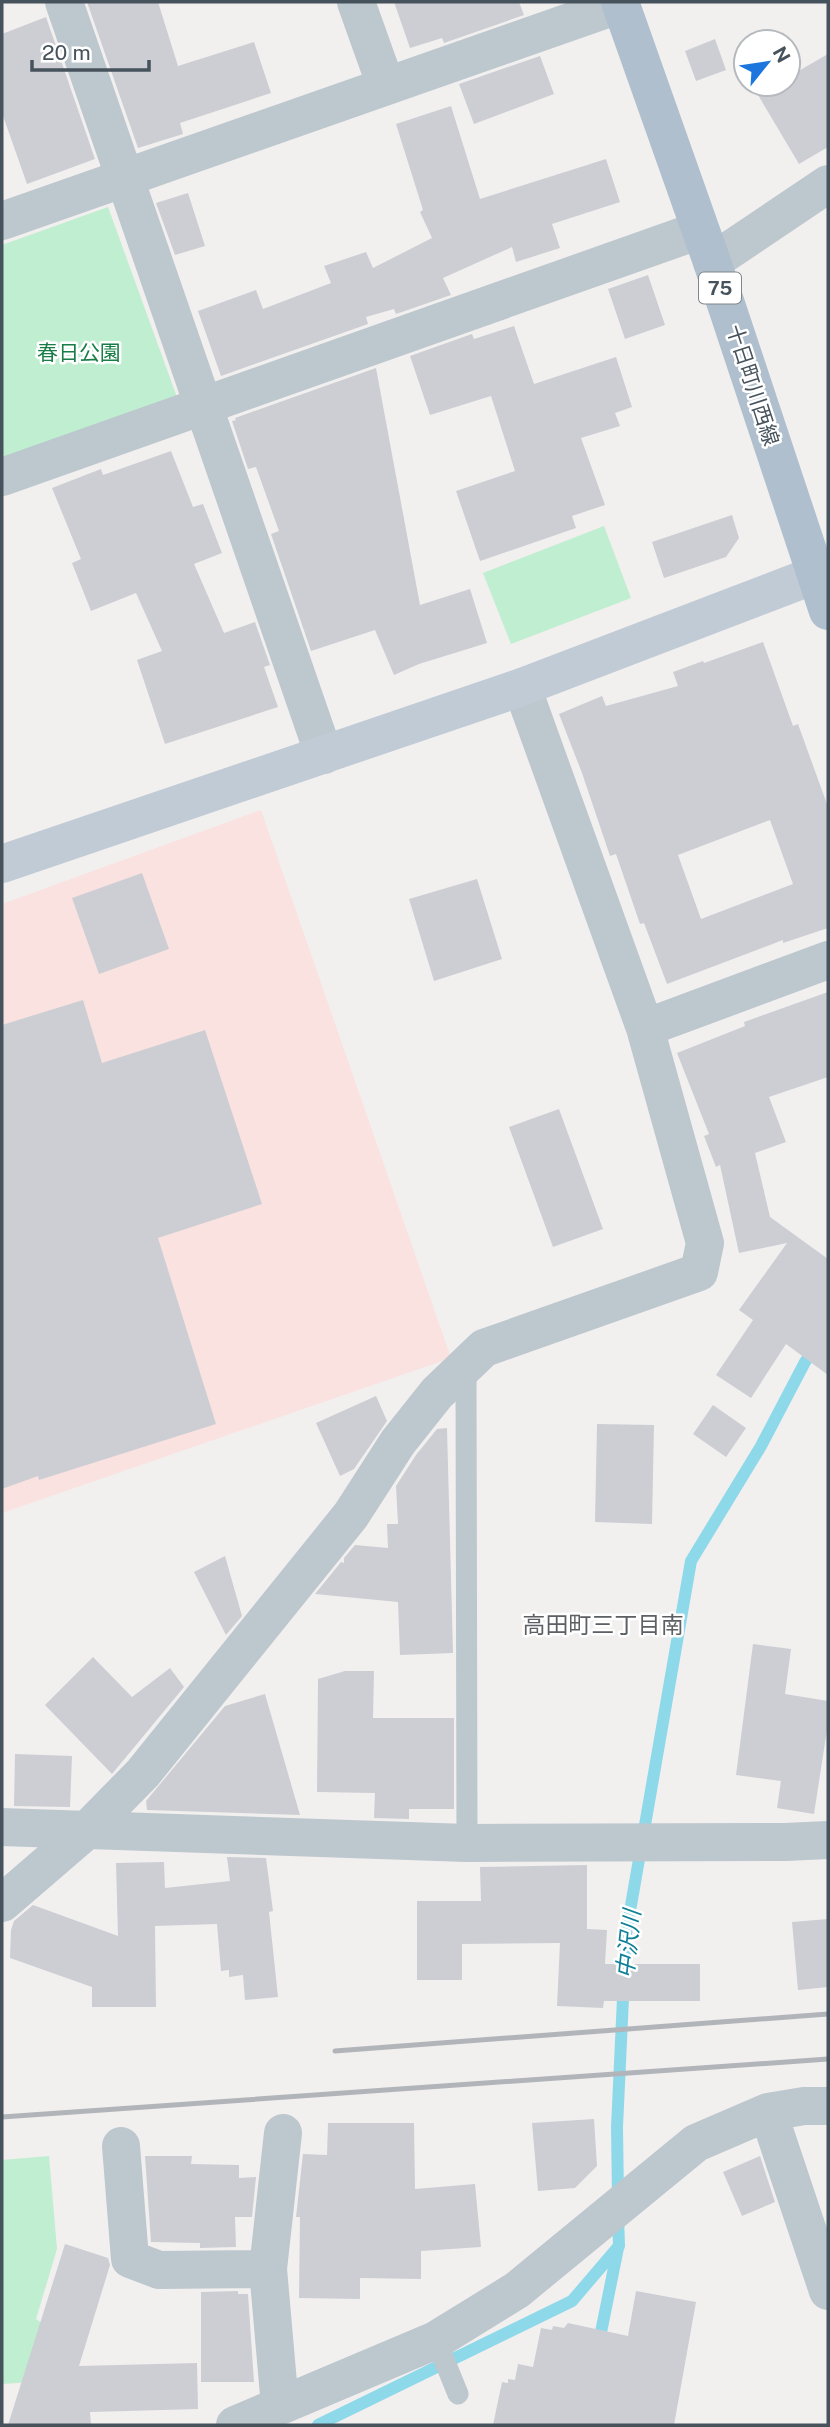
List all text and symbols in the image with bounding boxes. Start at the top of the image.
scale bar [32,28,149,72]
north arrow [732,28,802,98]
text: 20 m [42,40,91,65]
text: N [768,43,795,66]
road number: 75 [699,272,741,304]
street label: 十日町川西線 [722,321,784,449]
park label: 春日公園 [37,340,121,365]
district label: 高田町三丁目南 [523,1611,684,1638]
water label: 中沢川 [611,1905,645,1980]

